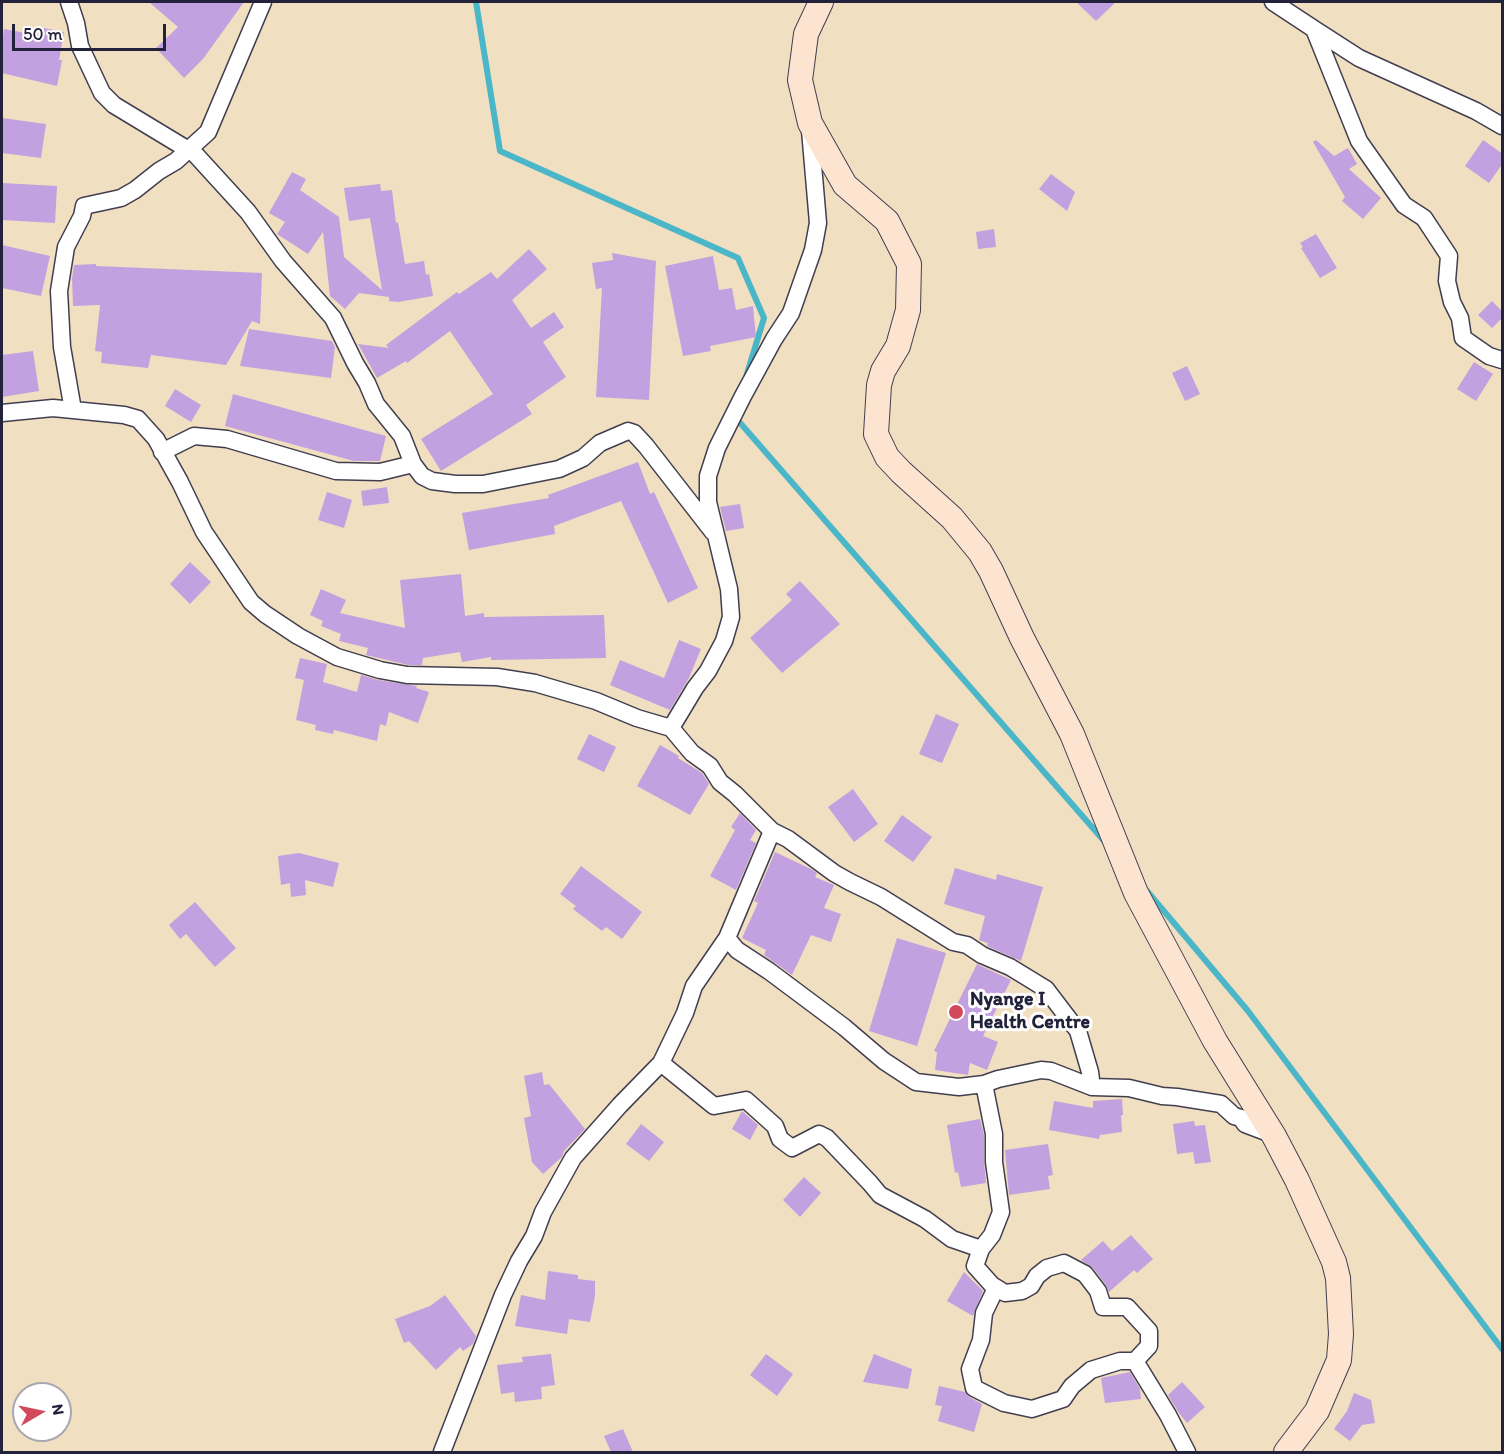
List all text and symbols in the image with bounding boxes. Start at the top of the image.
scale bar [15,12,170,50]
text: 50 m [23,23,63,45]
place label: Nyange I Health Centre [970,988,1090,1035]
marker: Nyange I Health Centre [947,1003,965,1021]
north arrow [12,1382,72,1442]
text: N [48,1403,69,1416]

